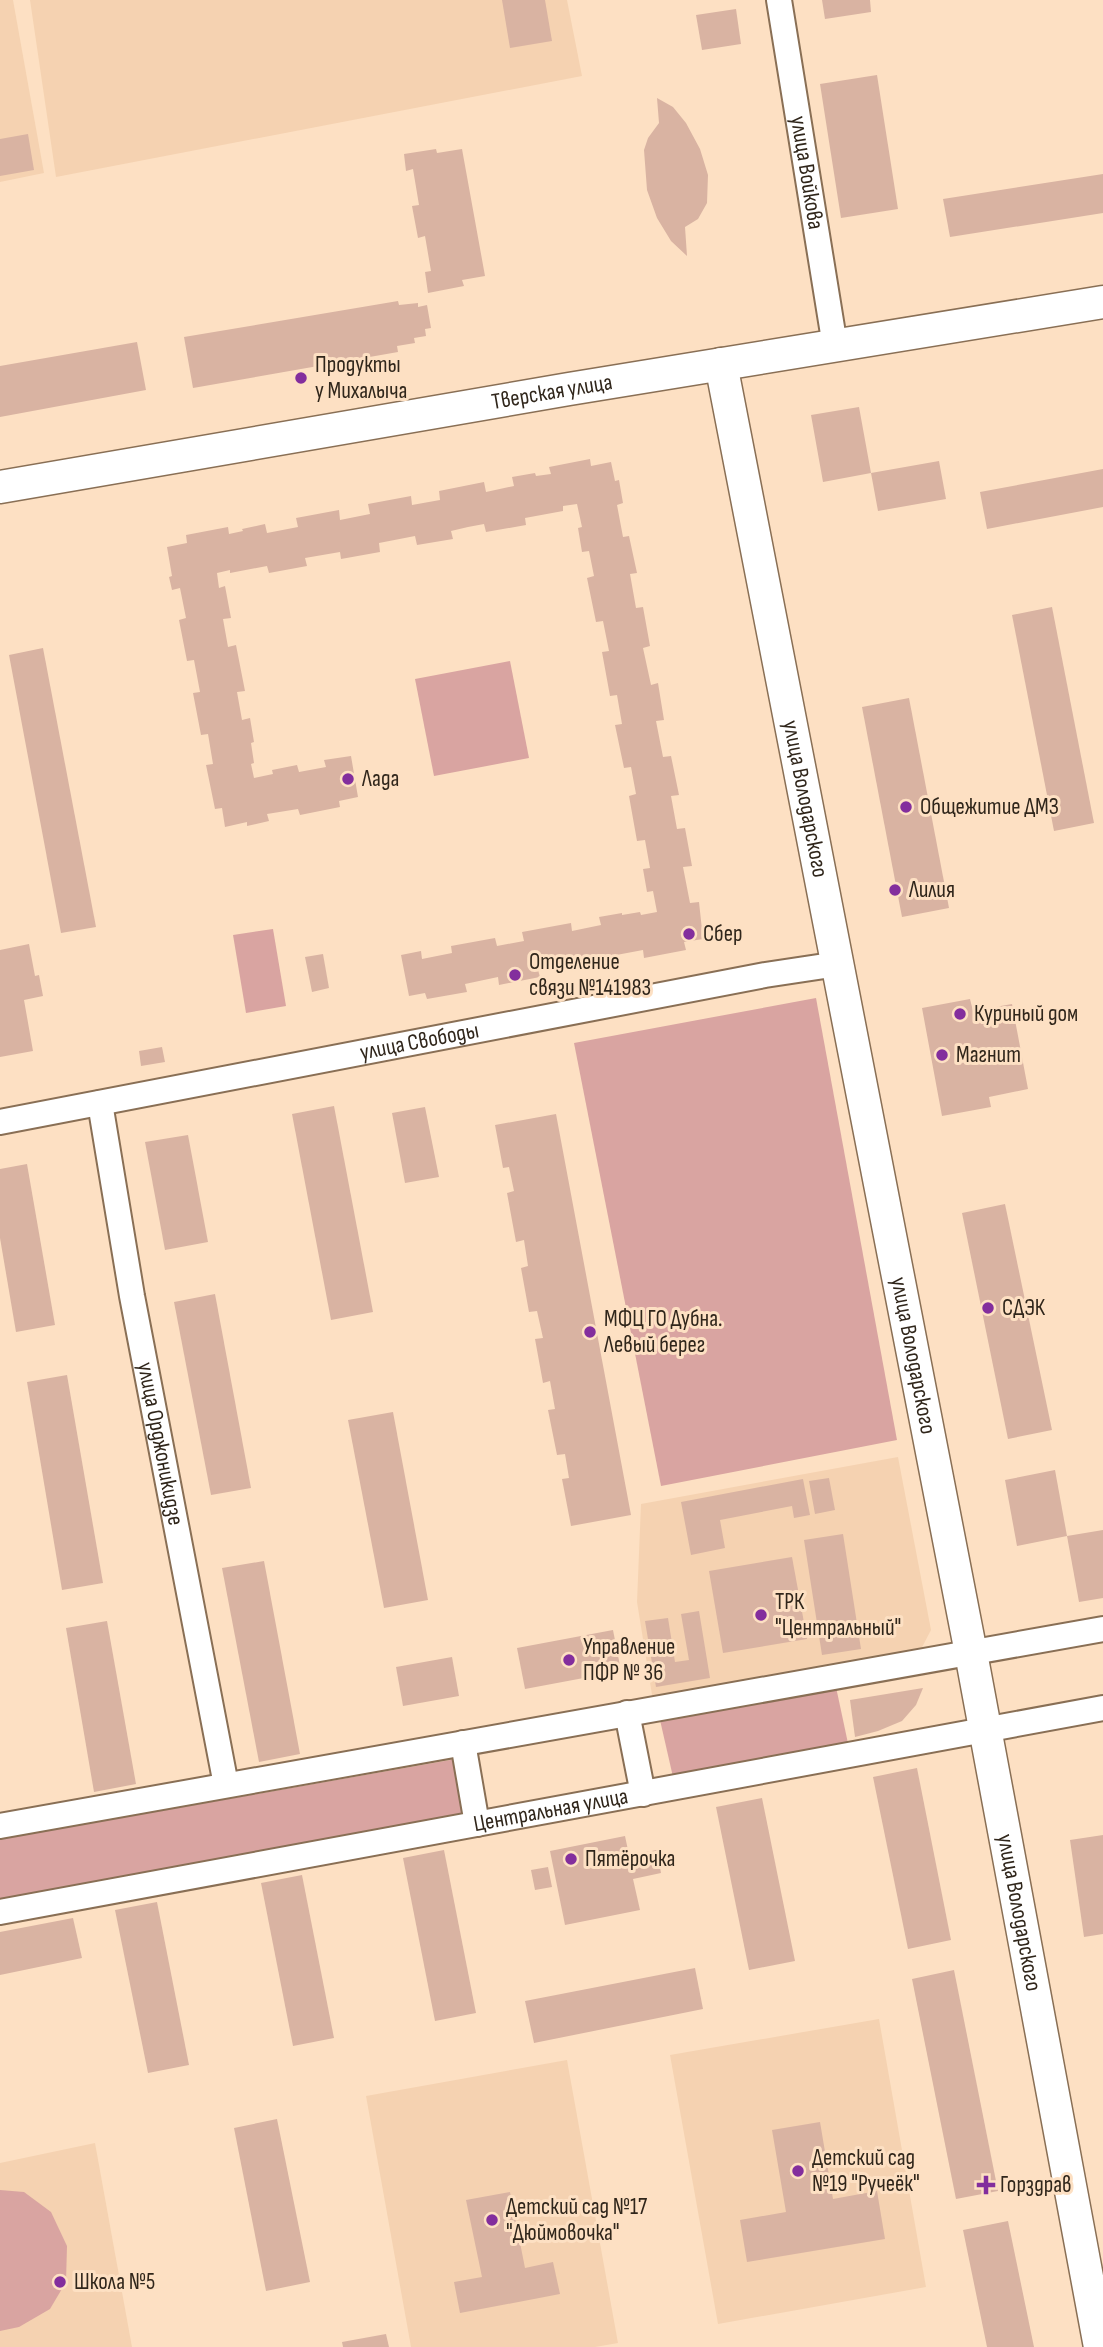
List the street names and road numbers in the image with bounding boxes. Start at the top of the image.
street label: улица Войкова [784,114,830,231]
street label: Тверская улица [489,368,614,416]
street label: улица Володарского [776,718,834,880]
street label: улица Свободы [357,1016,481,1067]
street label: улица Володарского [884,1275,942,1436]
street label: улица Орджоникидзе [131,1360,190,1528]
street label: Центральная улица [471,1782,630,1838]
street label: улица Володарского [991,1832,1048,1993]

